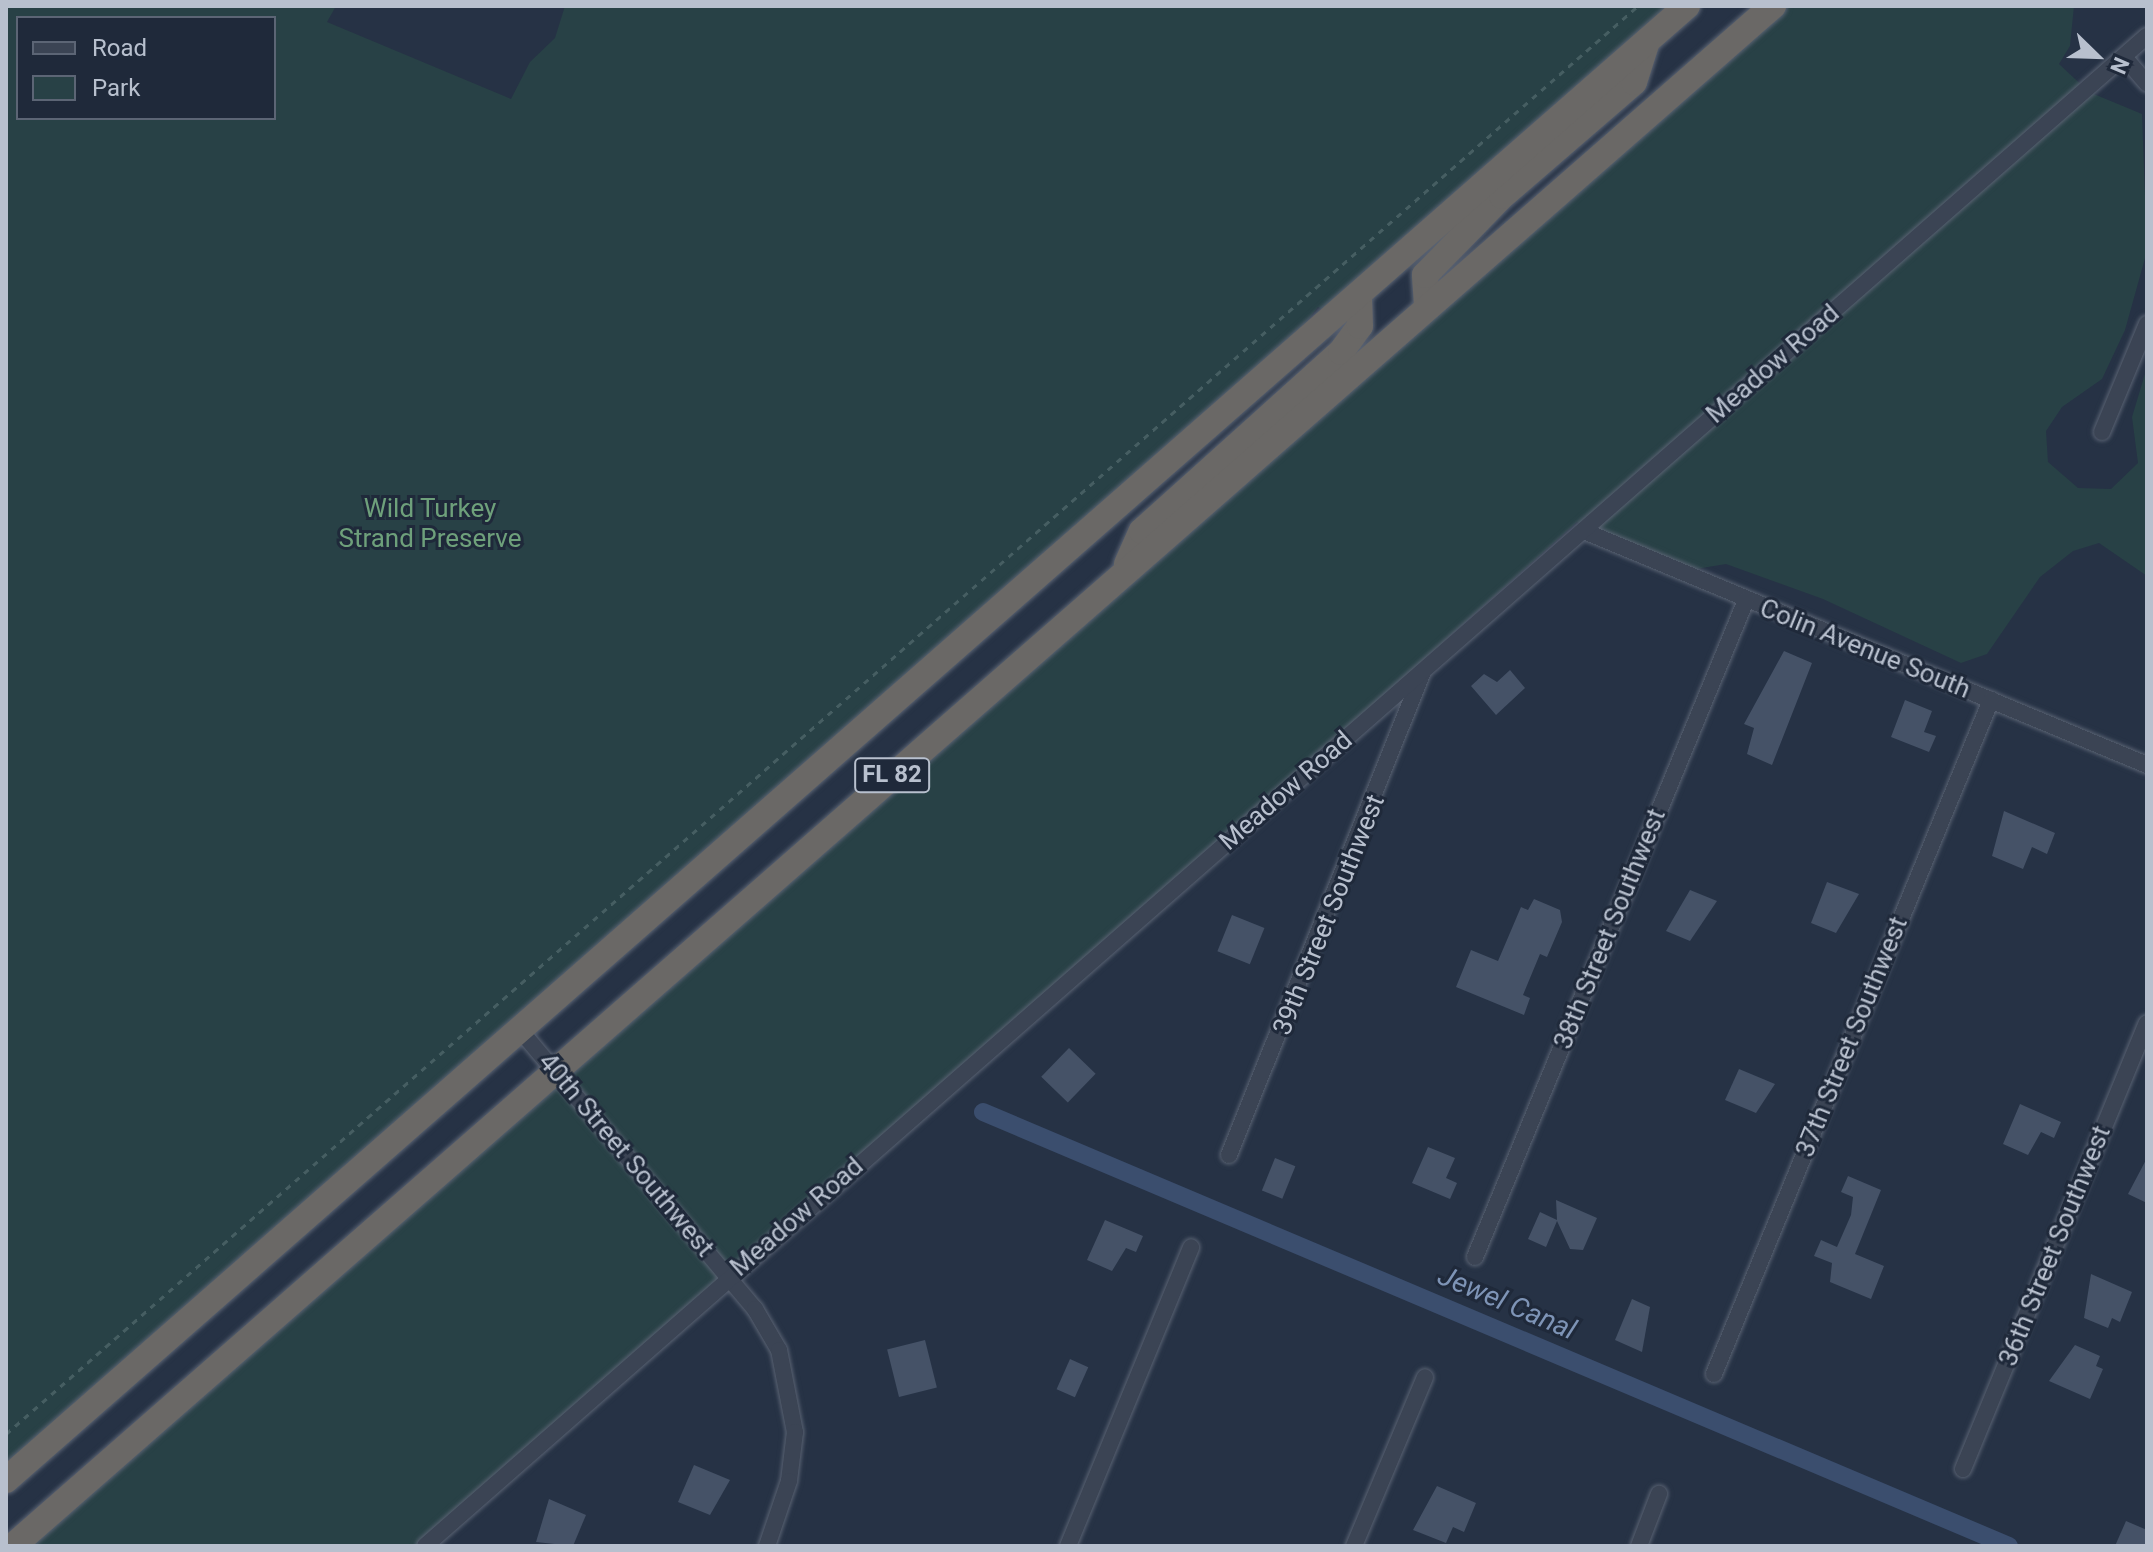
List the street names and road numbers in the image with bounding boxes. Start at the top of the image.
street label: Meadow Road [1700,298,1846,430]
street label: Colin Avenue South [1755,593,1975,705]
street label: Meadow Road [1213,725,1359,857]
road number: FL 82 [854,755,930,795]
street label: 39th Street Southwest [1267,790,1391,1040]
street label: 38th Street Southwest [1548,804,1672,1054]
street label: 37th Street Southwest [1790,912,1914,1162]
street label: 40th Street Southwest [532,1047,720,1263]
street label: 36th Street Southwest [1993,1121,2117,1371]
street label: Meadow Road [724,1151,870,1283]

